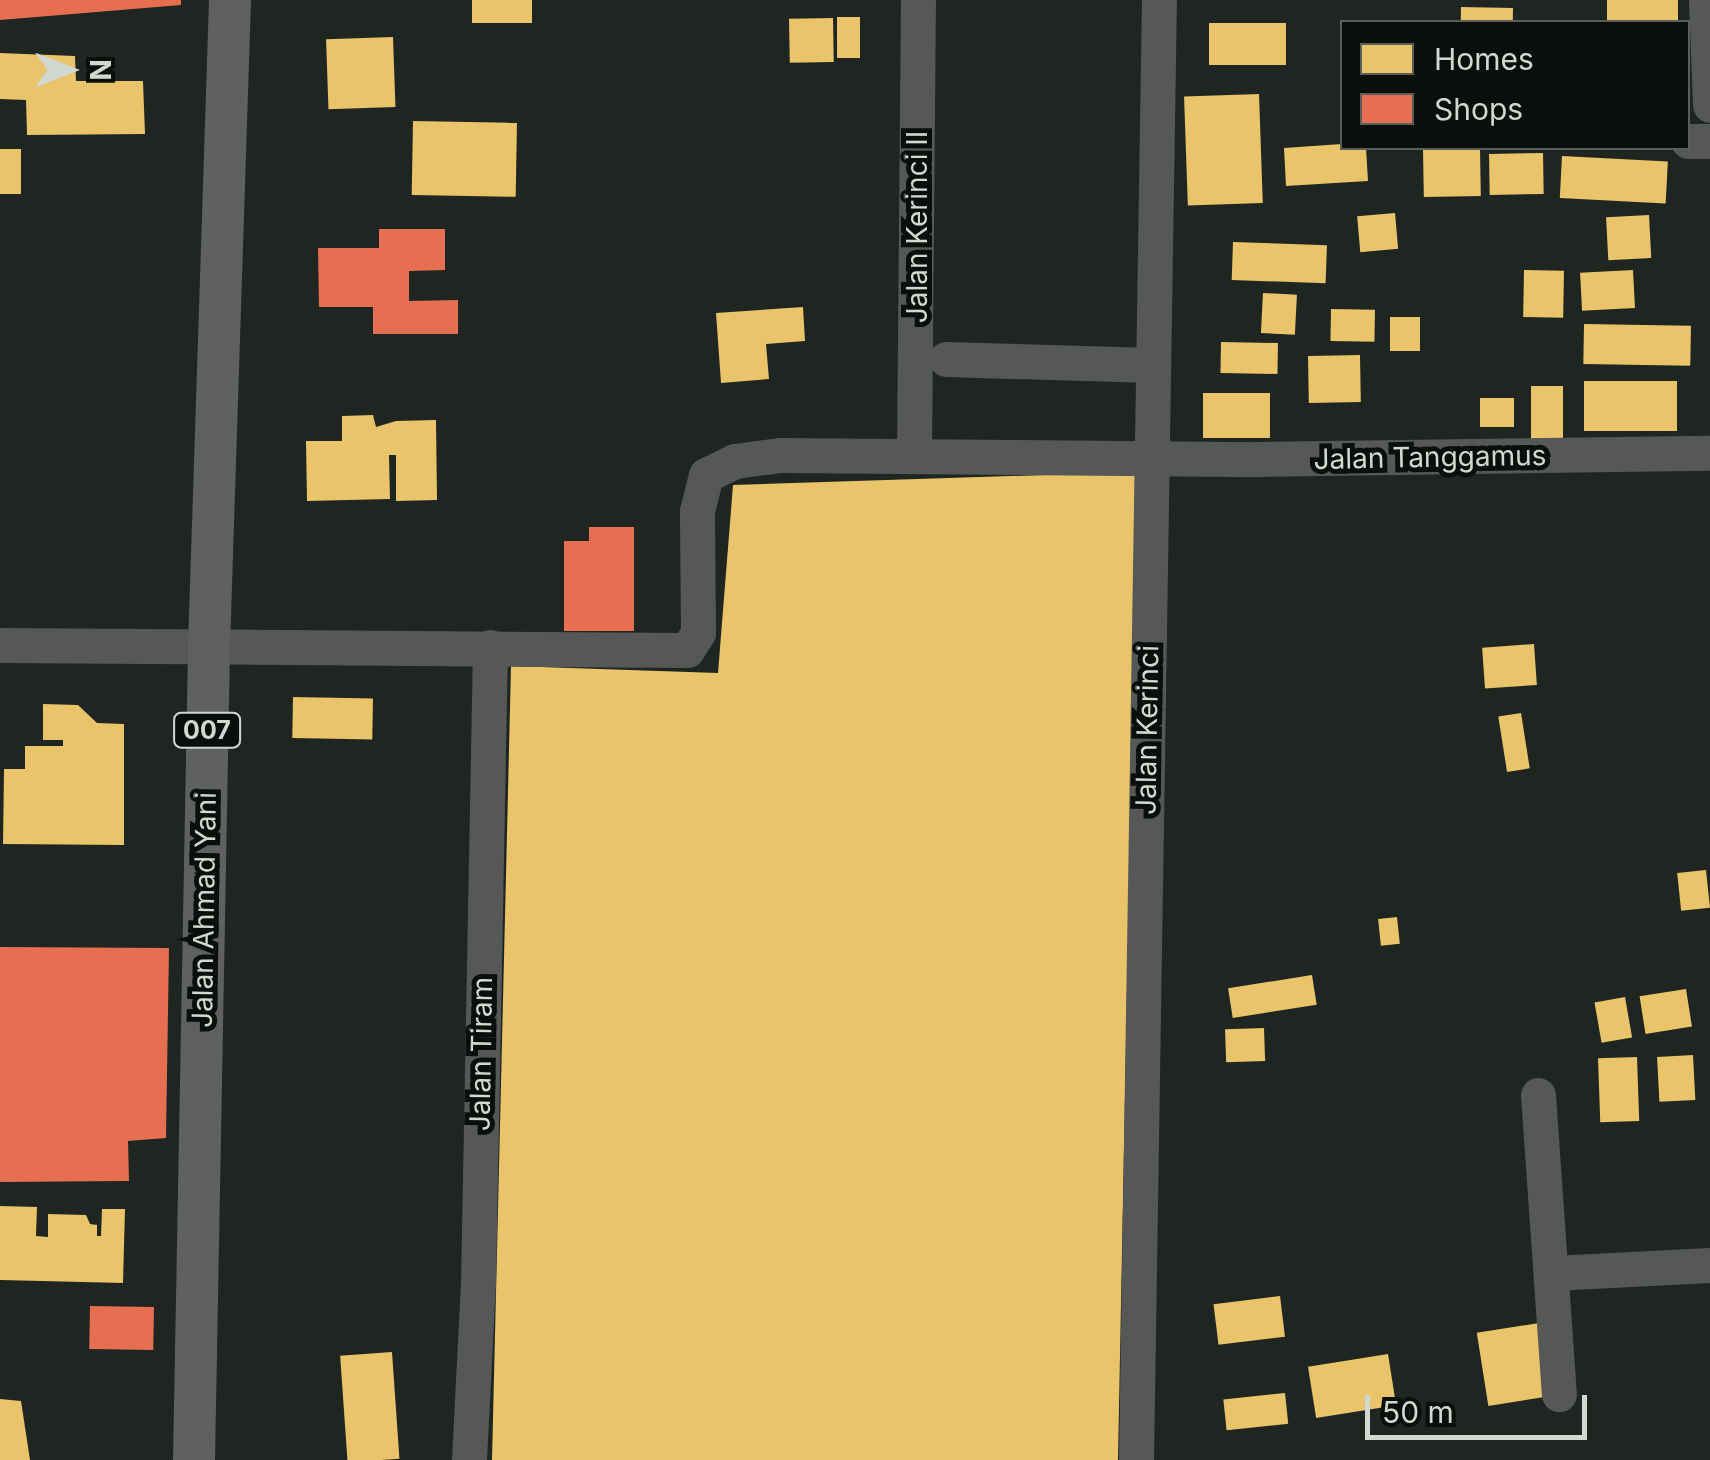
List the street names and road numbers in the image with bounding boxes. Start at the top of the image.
street label: Jalan Kerinci II [900,131,934,323]
street label: Jalan Tanggamus [1313,438,1547,476]
street label: Jalan Kerinci [1129,645,1165,815]
road number: 007 [172,710,242,750]
street label: Jalan Ahmad Yani [185,792,223,1028]
street label: Jalan Tiram [463,977,499,1131]

